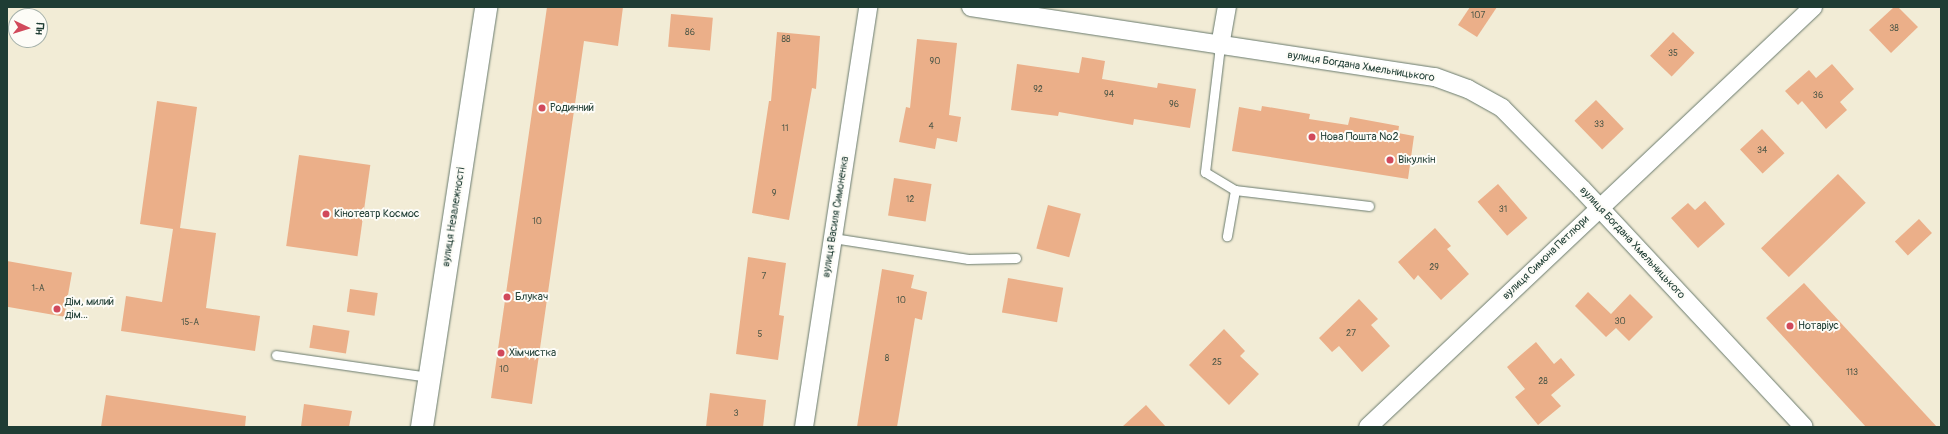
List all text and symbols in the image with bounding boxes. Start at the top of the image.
north arrow [8,8,48,48]
house number: 107 [1471,11,1485,21]
text: Пн [33,22,46,35]
house number: 38 [1889,24,1899,34]
house number: 86 [685,28,695,38]
house number: 88 [781,35,791,45]
street label: вулиця Богдана Хмельницького [1286,49,1436,85]
house number: 35 [1668,49,1678,59]
house number: 90 [930,57,940,67]
house number: 92 [1033,85,1043,95]
house number: 94 [1104,90,1114,100]
house number: 36 [1813,91,1823,101]
house number: 96 [1169,100,1179,110]
place label: Родинний [550,101,594,115]
marker: Родинний [537,103,547,113]
house number: 33 [1594,120,1604,130]
house number: 4 [928,122,934,132]
house number: 11 [781,124,789,134]
place label: Нова Пошта №2 [1320,130,1399,144]
marker: Нова Пошта №2 [1307,132,1317,142]
house number: 34 [1757,146,1767,156]
place label: Вікулкін [1398,153,1435,167]
marker: Вікулкін [1385,155,1395,165]
street label: вулиця Василя Симоненка [820,156,852,278]
street label: вулиця Незалежності [440,166,468,268]
street label: вулиця Богдана Хмельницького [1576,184,1688,302]
house number: 9 [772,189,776,199]
house number: 12 [906,195,914,205]
house number: 31 [1499,205,1507,215]
place label: Кінотеатр Космос [334,207,419,221]
marker: Кінотеатр Космос [321,209,331,219]
street label: вулиця Симона Петлюри [1500,213,1592,303]
house number: 10 [532,217,542,227]
house number: 29 [1429,263,1439,273]
house number: 7 [762,272,766,282]
house number: 1-А [31,284,45,294]
place label: Блукач [515,290,548,304]
marker: Блукач [502,292,512,302]
place label: Дім, милий дім... [65,296,114,322]
house number: 10 [896,296,906,306]
marker: Дім, милий дім... [52,304,62,314]
house number: 30 [1614,317,1626,327]
house number: 15-А [181,318,199,328]
place label: Нотаріус [1798,319,1839,333]
marker: Нотаріус [1785,321,1795,331]
house number: 27 [1346,329,1356,339]
house number: 5 [758,330,762,340]
place label: Хімчистка [509,346,556,360]
marker: Хімчистка [496,348,506,358]
house number: 8 [885,354,889,364]
house number: 25 [1212,358,1222,368]
house number: 10 [499,365,509,375]
house number: 113 [1846,368,1858,378]
house number: 28 [1538,377,1548,387]
house number: 3 [733,409,739,419]

